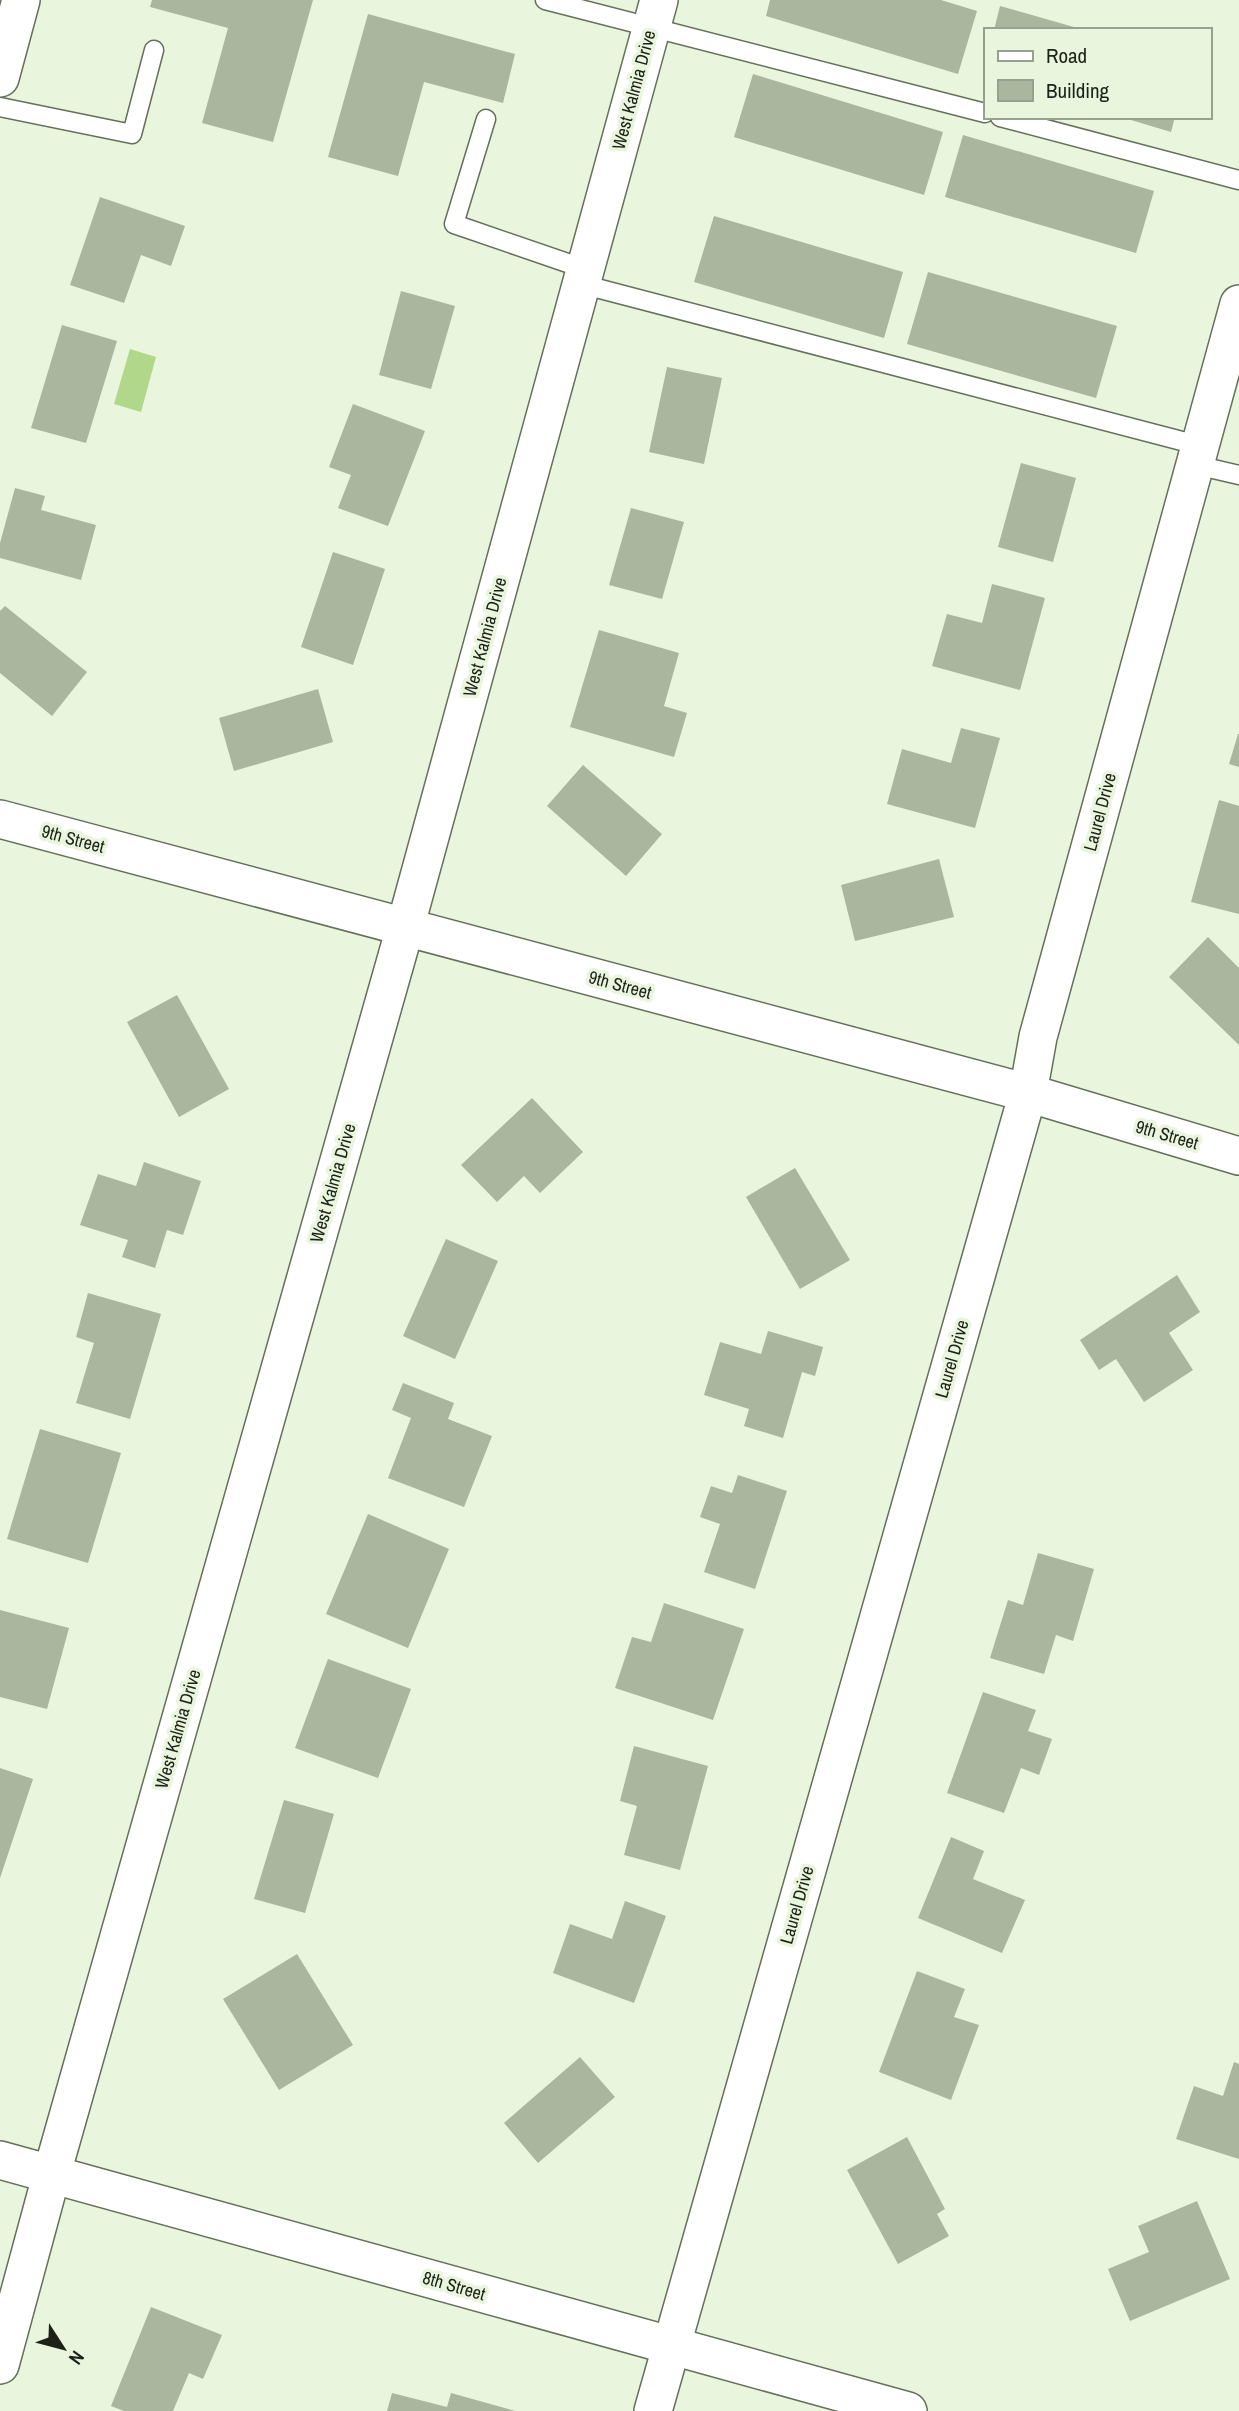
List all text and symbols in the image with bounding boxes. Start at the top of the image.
street label: West Kalmia Drive [606,27,661,152]
legend [984,28,1211,119]
text: Road [1046,41,1087,70]
text: Building [1046,76,1110,105]
street label: West Kalmia Drive [457,574,512,699]
street label: Laurel Drive [1077,770,1122,854]
street label: 9th Street [39,818,107,859]
street label: 9th Street [586,964,654,1005]
street label: 9th Street [1133,1114,1201,1155]
street label: West Kalmia Drive [304,1120,361,1245]
street label: Laurel Drive [928,1317,975,1401]
street label: West Kalmia Drive [149,1666,206,1791]
street label: Laurel Drive [773,1863,820,1947]
street label: 8th Street [420,2265,488,2306]
north arrow [28,2313,98,2383]
text: N [63,2346,91,2370]

